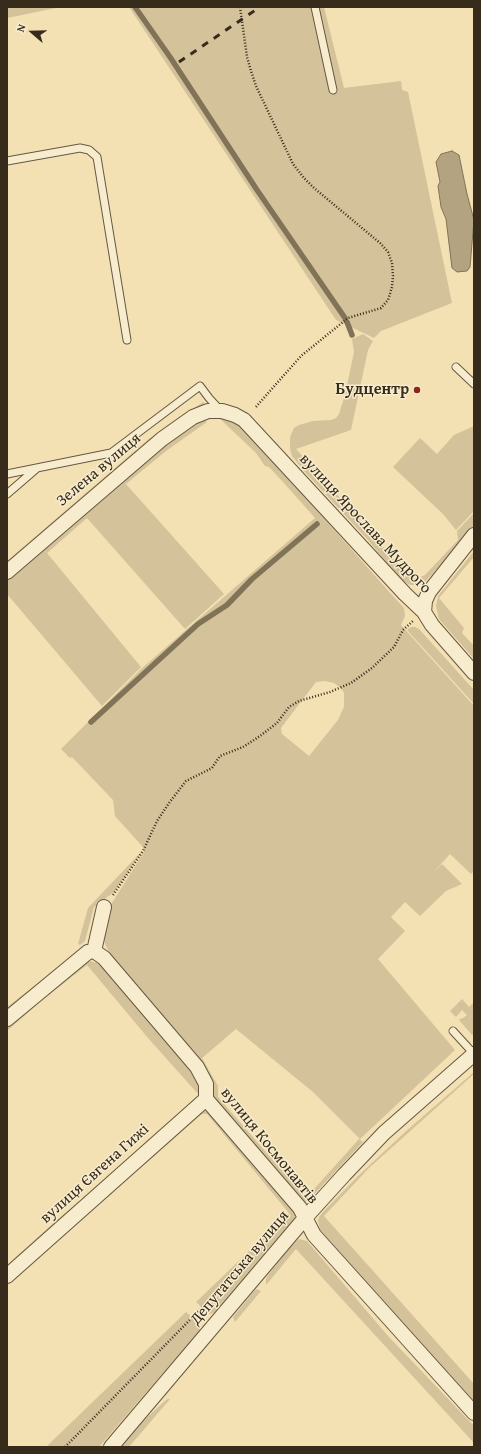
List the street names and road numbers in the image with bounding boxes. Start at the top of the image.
street label: Зелена вулиця [53,429,145,511]
street label: вулиця Ярослава Мудрого [295,450,435,598]
street label: вулиця Космонавтів [216,1084,322,1208]
street label: вулиця Євгена Гижі [37,1120,153,1228]
street label: Депутатська вулиця [186,1207,294,1329]

